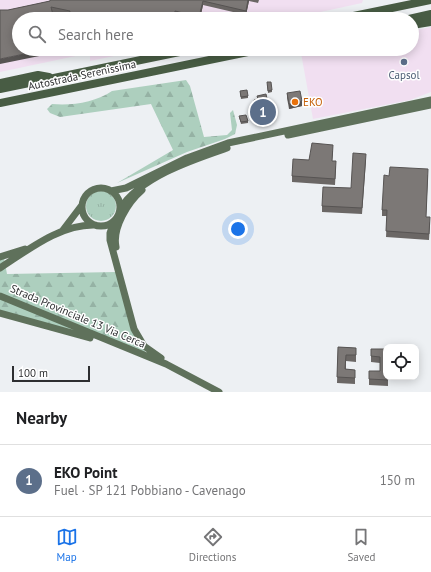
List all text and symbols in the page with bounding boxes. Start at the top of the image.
search box [12,12,419,56]
icon: search [26,23,48,45]
text: Search here [58,25,134,44]
street label: Autostrada Serenissima [27,57,137,93]
marker: Capsol [399,57,409,67]
place label: Capsol [388,68,420,82]
place label: EKO [303,95,323,109]
pin: 1 [250,97,276,127]
marker: EKO [290,97,300,107]
your location [228,219,248,239]
street label: Strada Provinciale 13 Via Cerca [8,281,148,351]
map controls [383,344,419,380]
button: locate [383,344,419,380]
scale bar [12,364,90,383]
text: 100 m [18,366,48,380]
text: Nearby [16,407,67,429]
text: EKO Point [54,463,118,482]
text: 1 [25,472,33,489]
text: 150 m [380,472,415,489]
text: Fuel · SP 121 Pobbiano - Cavenago [54,482,246,499]
tab: Map [56,526,78,564]
tab: Directions [189,526,236,564]
tab: Saved [347,526,375,564]

